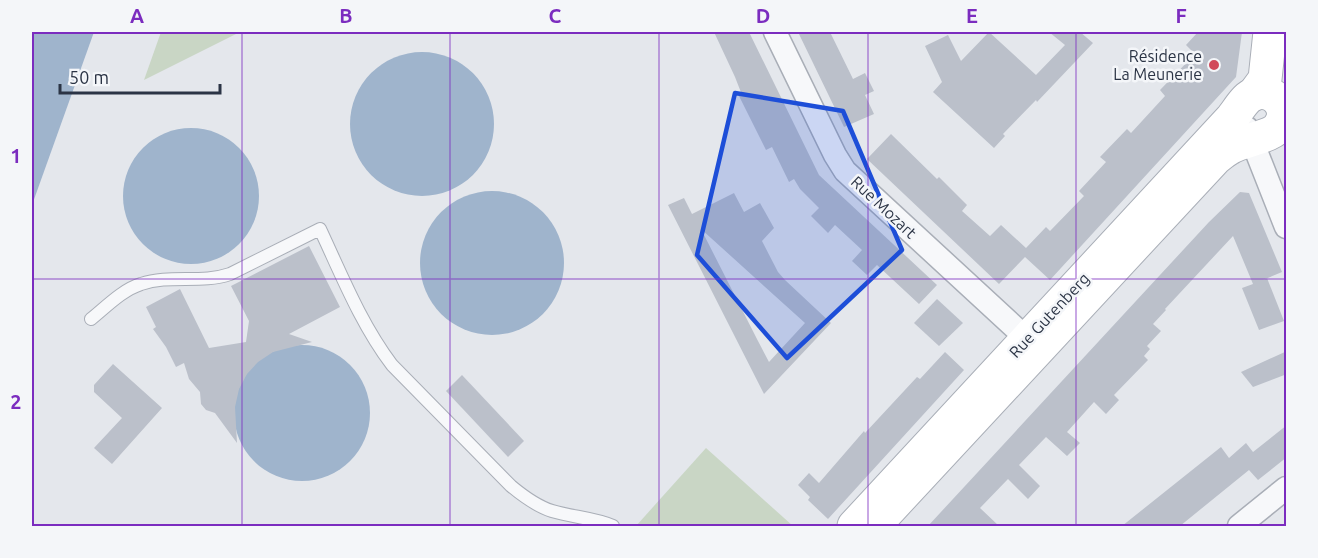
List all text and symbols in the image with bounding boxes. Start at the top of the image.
text: A [130,4,144,27]
text: B [339,4,353,27]
text: C [549,4,562,27]
text: D [756,4,770,27]
text: E [966,4,978,27]
text: F [1175,4,1187,27]
place label: Résidence La Meunerie [1113,47,1202,83]
scale bar [60,57,220,95]
marker: Résidence La Meunerie [1207,58,1221,72]
text: 50 m [69,67,109,87]
text: 1 [10,144,22,167]
street label: Rue Mozart [848,172,921,242]
street label: Rue Gutenberg [1005,269,1093,361]
text: 2 [10,390,22,413]

